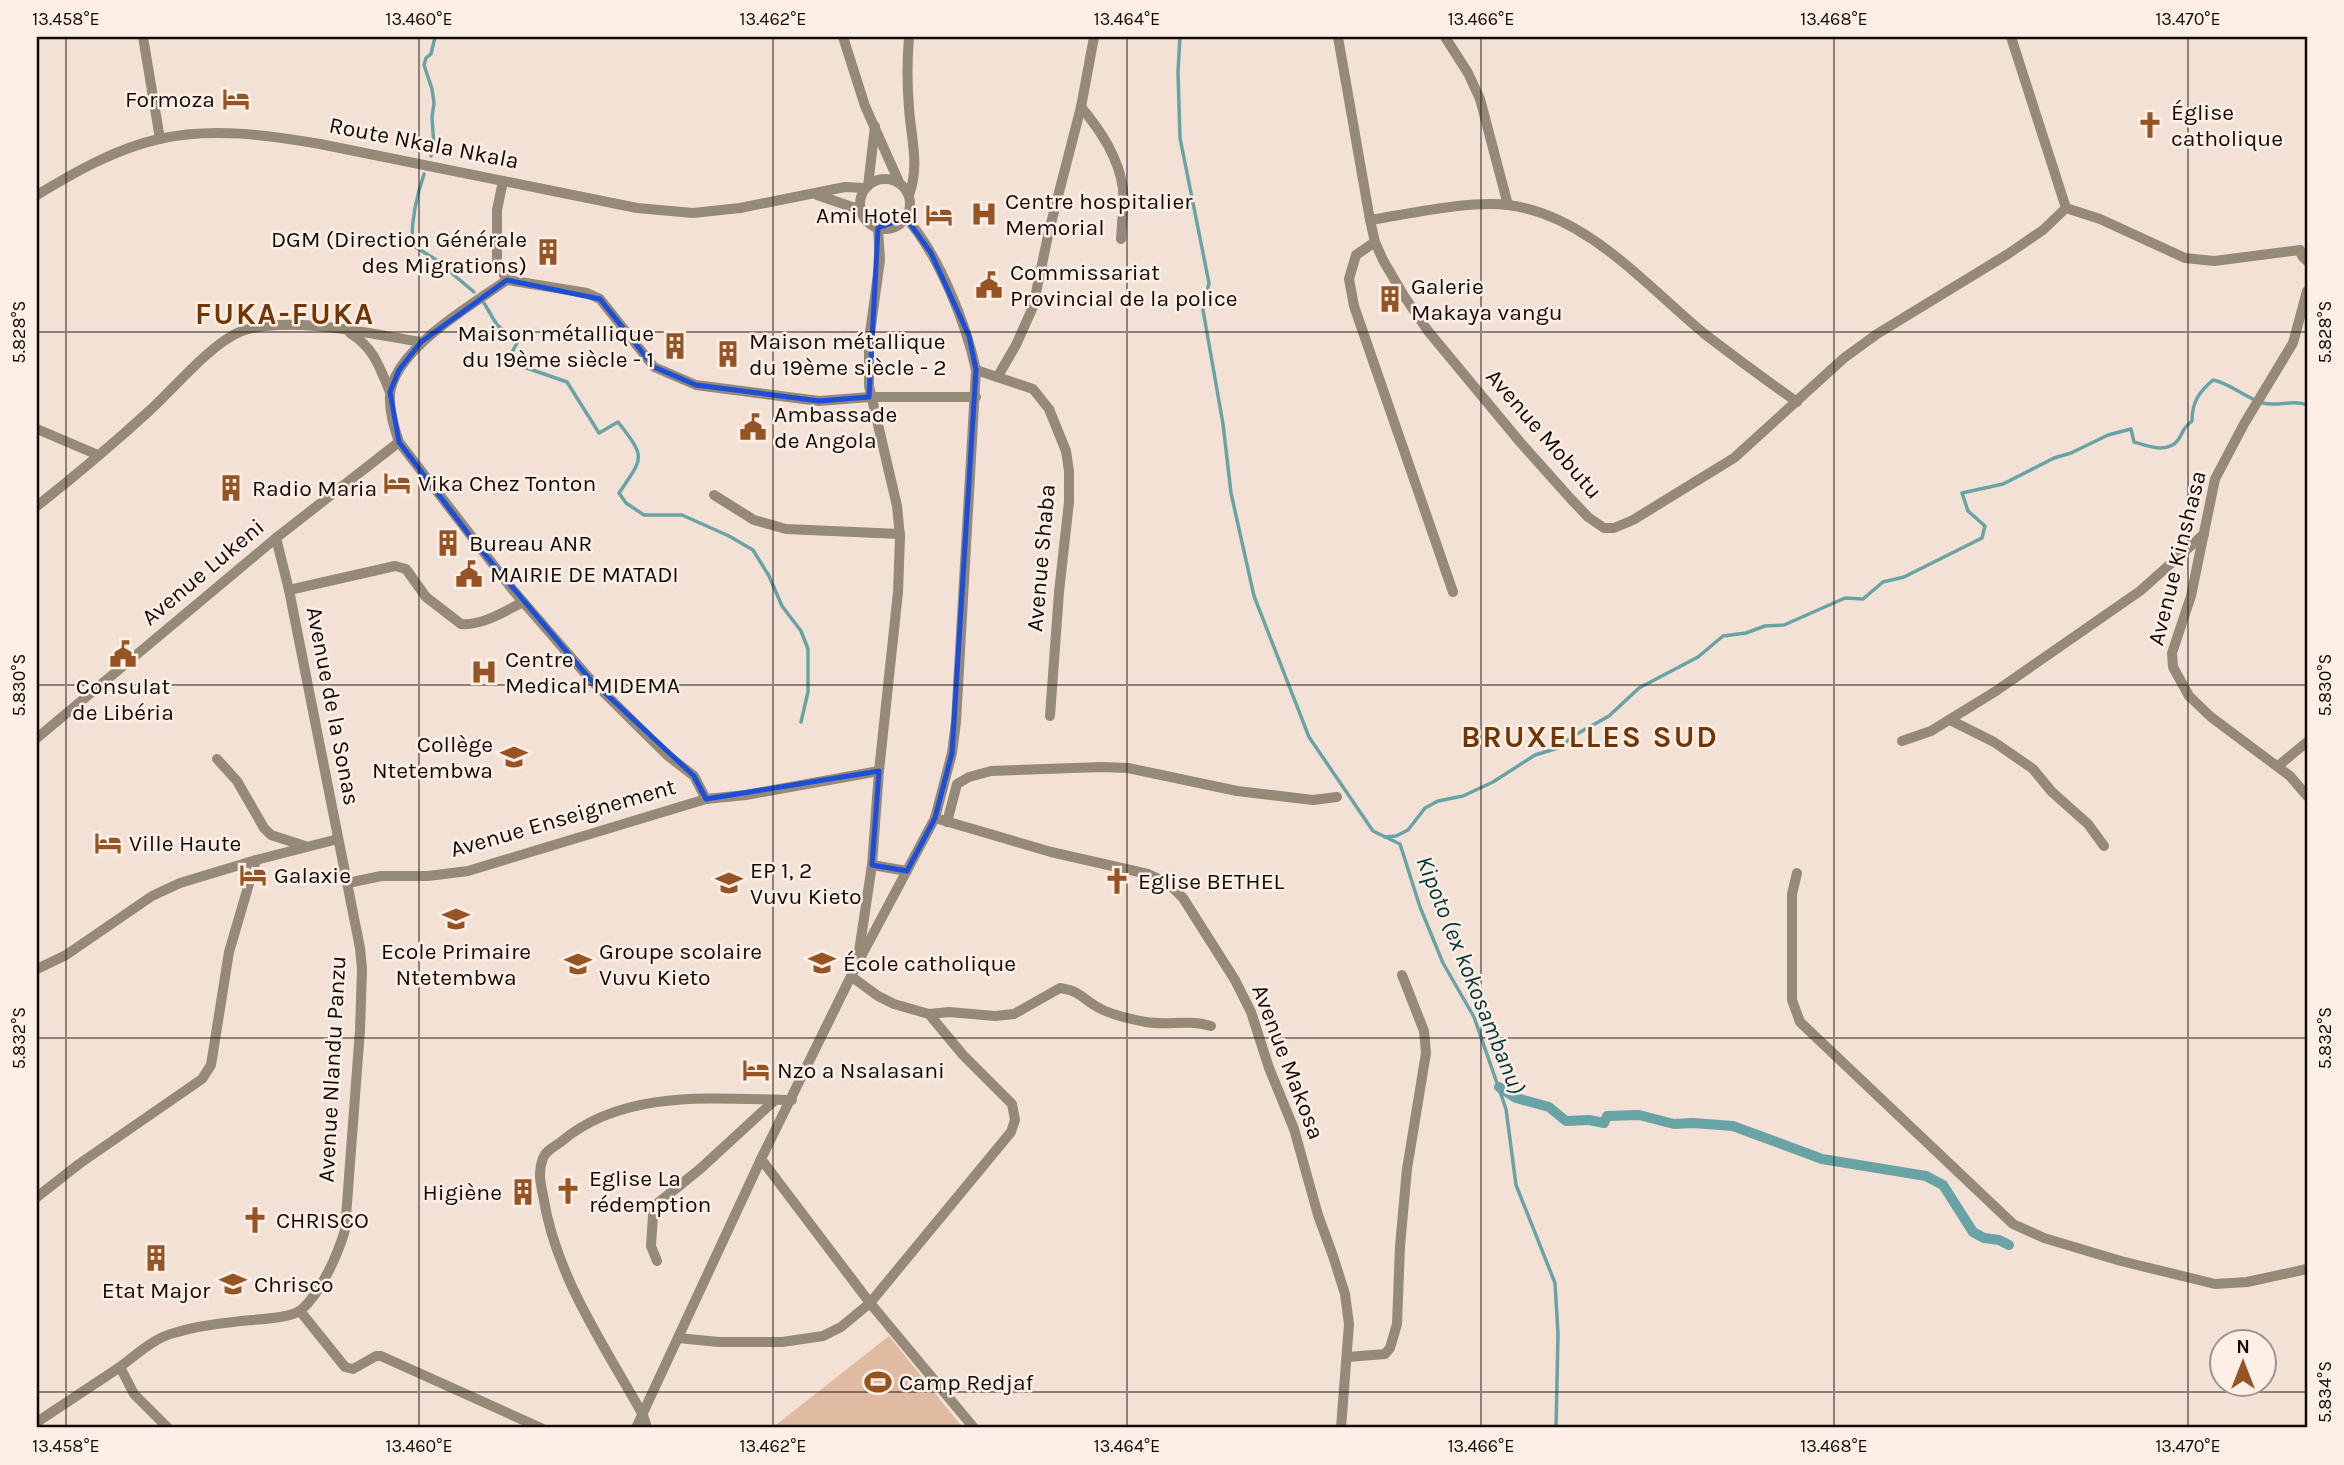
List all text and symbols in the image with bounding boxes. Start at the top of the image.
text: 13.458°E [32,8,100,30]
text: 13.460°E [385,8,453,30]
text: 13.462°E [740,8,806,30]
text: 13.464°E [1094,8,1160,30]
text: 13.466°E [1448,8,1514,30]
text: 13.468°E [1800,8,1868,30]
text: 13.470°E [2155,8,2221,30]
hotel icon: Formoza [221,84,251,114]
place label: Formoza [125,86,215,113]
place label: Église catholique [2171,99,2283,152]
church icon: Église catholique [2135,110,2165,140]
street label: Route Nkala Nkala [327,111,521,175]
place label: Centre hospitalier Memorial [1005,188,1193,241]
hospital icon: Centre hospitalier Memorial [969,199,999,229]
hotel icon: Ami Hotel [924,200,954,230]
place label: Ami Hotel [816,202,918,229]
place label: DGM (Direction Générale des Migrations) [271,226,527,279]
building icon: DGM (Direction Générale des Migrations) [533,237,563,267]
place label: Commissariat Provincial de la police [1010,259,1238,312]
public building icon: Commissariat Provincial de la police [974,270,1004,300]
place label: Galerie Makaya vangu [1411,273,1563,326]
building icon: Galerie Makaya vangu [1375,284,1405,314]
district label: FUKA-FUKA [195,296,375,332]
text: 5.828°S [8,301,30,363]
text: 5.828°S [2314,301,2336,363]
place label: Maison métallique du 19ème siècle - 1 [457,320,654,373]
place label: Maison métallique du 19ème siècle - 2 [749,328,947,381]
building icon: Maison métallique du 19ème siècle - 1 [660,331,690,361]
building icon: Maison métallique du 19ème siècle - 2 [713,339,743,369]
street label: Avenue Mobutu [1480,364,1608,504]
place label: Ambassade de Angola [774,401,897,454]
public building icon: Ambassade de Angola [738,412,768,442]
hotel icon: Vika Chez Tonton [382,468,412,498]
street label: Avenue Kinshasa [2142,468,2212,648]
place label: Vika Chez Tonton [418,470,596,497]
building icon: Radio Maria [216,473,246,503]
place label: Radio Maria [252,475,377,502]
street label: Avenue Shaba [1021,483,1061,633]
street label: Avenue Lukeni [136,513,270,631]
building icon: Bureau ANR [433,528,463,558]
place label: Bureau ANR [469,530,592,557]
public building icon: MAIRIE DE MATADI [454,559,484,589]
place label: MAIRIE DE MATADI [490,561,679,588]
street label: Avenue de la Sonas [301,604,365,808]
public building icon: Consulat de Libéria [108,639,138,669]
place label: Centre Medical MIDEMA [505,646,680,699]
text: 5.830°S [8,654,30,716]
text: 5.830°S [2314,654,2336,716]
hospital icon: Centre Medical MIDEMA [469,657,499,687]
place label: Consulat de Libéria [72,673,174,726]
district label: BRUXELLES SUD [1461,719,1719,755]
place label: Collège Ntetembwa [372,731,493,784]
school or university icon: Collège Ntetembwa [499,742,529,772]
street label: Avenue Enseignement [447,773,679,863]
hotel icon: Ville Haute [93,828,123,858]
place label: Ville Haute [129,830,241,857]
water label: Kipoto (ex kokosambanu) [1410,852,1532,1098]
place label: EP 1, 2 Vuvu Kieto [750,857,862,910]
hotel icon: Galaxie [238,860,268,890]
place label: Galaxie [274,862,351,889]
church icon: Eglise BETHEL [1102,866,1132,896]
school or university icon: EP 1, 2 Vuvu Kieto [714,868,744,898]
place label: Eglise BETHEL [1138,868,1285,895]
school or university icon: Ecole Primaire Ntetembwa [441,904,471,934]
place label: Ecole Primaire Ntetembwa [381,938,531,991]
place label: Groupe scolaire Vuvu Kieto [599,938,762,991]
school or university icon: École catholique [807,948,837,978]
school or university icon: Groupe scolaire Vuvu Kieto [563,949,593,979]
place label: École catholique [843,950,1016,977]
street label: Avenue Nlandu Panzu [313,955,351,1183]
street label: Avenue Makosa [1246,981,1330,1143]
text: 5.832°S [8,1007,30,1069]
text: 5.832°S [2314,1007,2336,1069]
hotel icon: Nzo a Nsalasani [741,1055,771,1085]
place label: Nzo a Nsalasani [777,1057,945,1084]
place label: Eglise La rédemption [589,1165,711,1218]
church icon: Eglise La rédemption [553,1176,583,1206]
building icon: Higiène [508,1177,538,1207]
place label: Higiène [422,1179,502,1206]
church icon: CHRISCO [240,1205,270,1235]
place label: CHRISCO [276,1207,369,1234]
building icon: Etat Major [141,1243,171,1273]
school or university icon: Chrisco [218,1269,248,1299]
place label: Chrisco [254,1271,334,1298]
place label: Etat Major [102,1277,211,1304]
north arrow [2208,1328,2278,1398]
text: N [2236,1336,2250,1358]
text: 5.834°S [2314,1361,2336,1423]
sports icon: Camp Redjaf [863,1367,893,1397]
place label: Camp Redjaf [899,1369,1034,1396]
text: 13.458°E [32,1435,100,1457]
text: 13.460°E [385,1435,453,1457]
text: 13.462°E [740,1435,806,1457]
text: 13.464°E [1094,1435,1160,1457]
text: 13.466°E [1448,1435,1514,1457]
text: 13.468°E [1800,1435,1868,1457]
text: 13.470°E [2155,1435,2221,1457]

